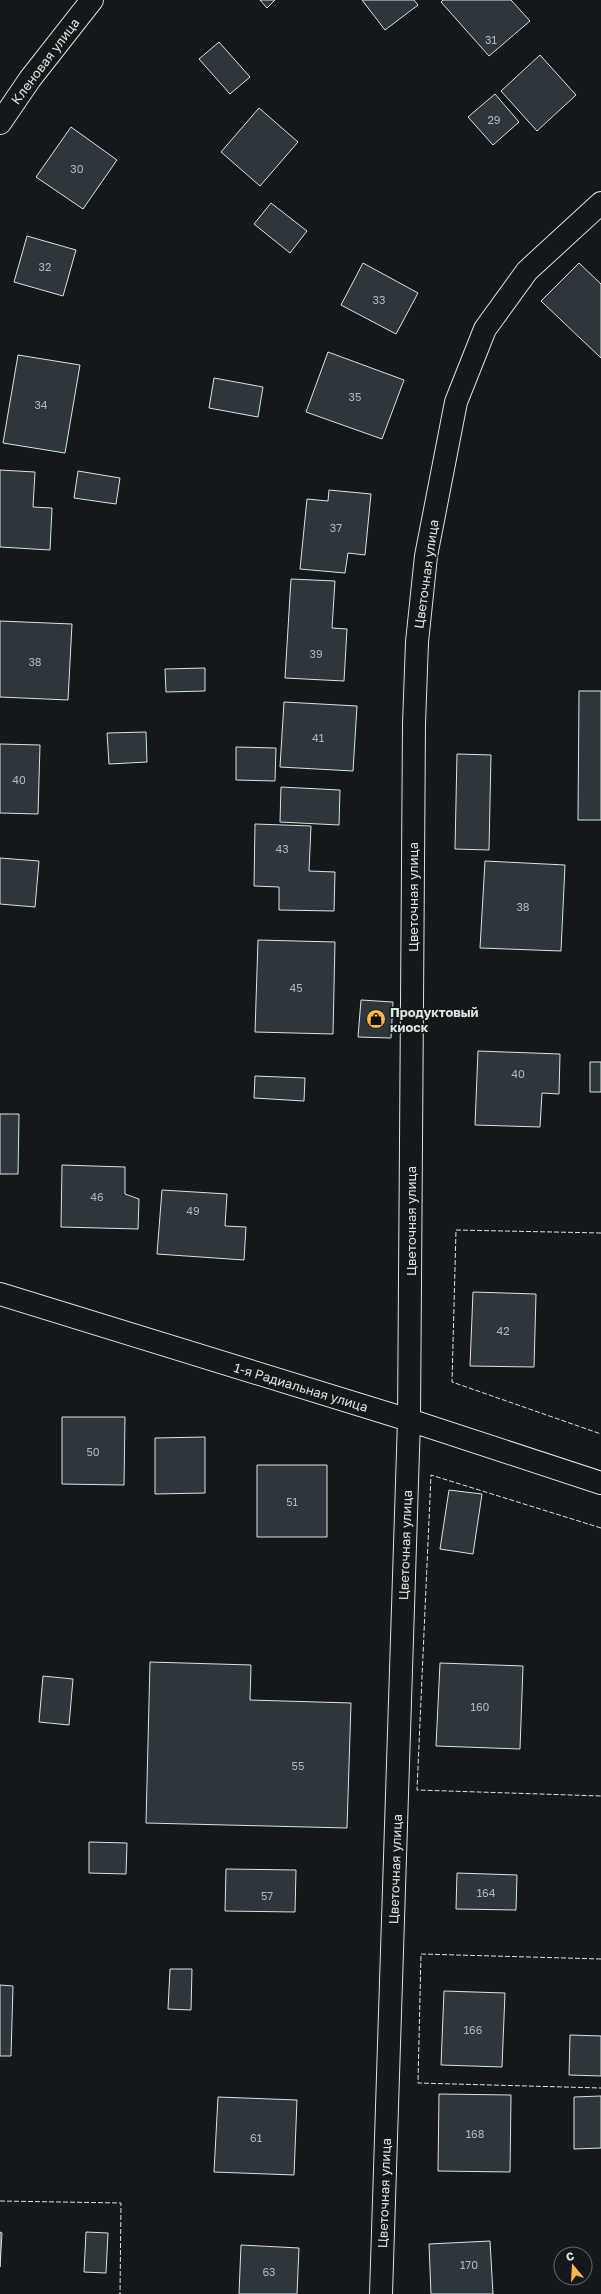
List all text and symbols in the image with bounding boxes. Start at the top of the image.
street label: Кленовая улица [7,15,83,107]
house number: 31 [485,33,497,46]
house number: 29 [487,113,501,126]
house number: 30 [70,162,84,175]
house number: 32 [39,260,51,273]
house number: 33 [373,293,385,306]
house number: 35 [349,390,361,403]
house number: 34 [34,398,48,411]
street label: Цветочная улица [410,518,442,630]
house number: 37 [330,521,342,534]
house number: 39 [309,647,323,660]
house number: 38 [28,655,42,668]
house number: 41 [312,731,324,744]
house number: 40 [12,773,26,786]
house number: 43 [275,842,289,855]
street label: Цветочная улица [405,842,421,952]
house number: 38 [516,900,530,913]
house number: 45 [289,981,303,994]
place label: Продуктовый киоск [390,1004,479,1035]
shop icon: Продуктовый киоск [365,1008,387,1030]
house number: 40 [511,1067,525,1080]
street label: Цветочная улица [403,1166,419,1276]
house number: 46 [90,1190,104,1203]
house number: 49 [186,1204,200,1217]
house number: 42 [496,1324,510,1337]
street label: 1-я Радиальная улица [232,1359,370,1415]
house number: 50 [86,1445,100,1458]
street label: Цветочная улица [395,1490,415,1600]
house number: 51 [286,1495,298,1508]
house number: 160 [471,1700,490,1713]
house number: 55 [292,1759,304,1772]
street label: Цветочная улица [385,1814,405,1924]
house number: 164 [477,1886,496,1899]
house number: 57 [261,1889,273,1902]
house number: 166 [464,2023,483,2036]
house number: 168 [466,2127,485,2140]
house number: 61 [250,2131,262,2144]
street label: Цветочная улица [374,2138,394,2248]
north arrow [553,2246,593,2286]
text: С [564,2249,576,2263]
house number: 170 [460,2258,478,2271]
house number: 63 [262,2265,276,2278]

